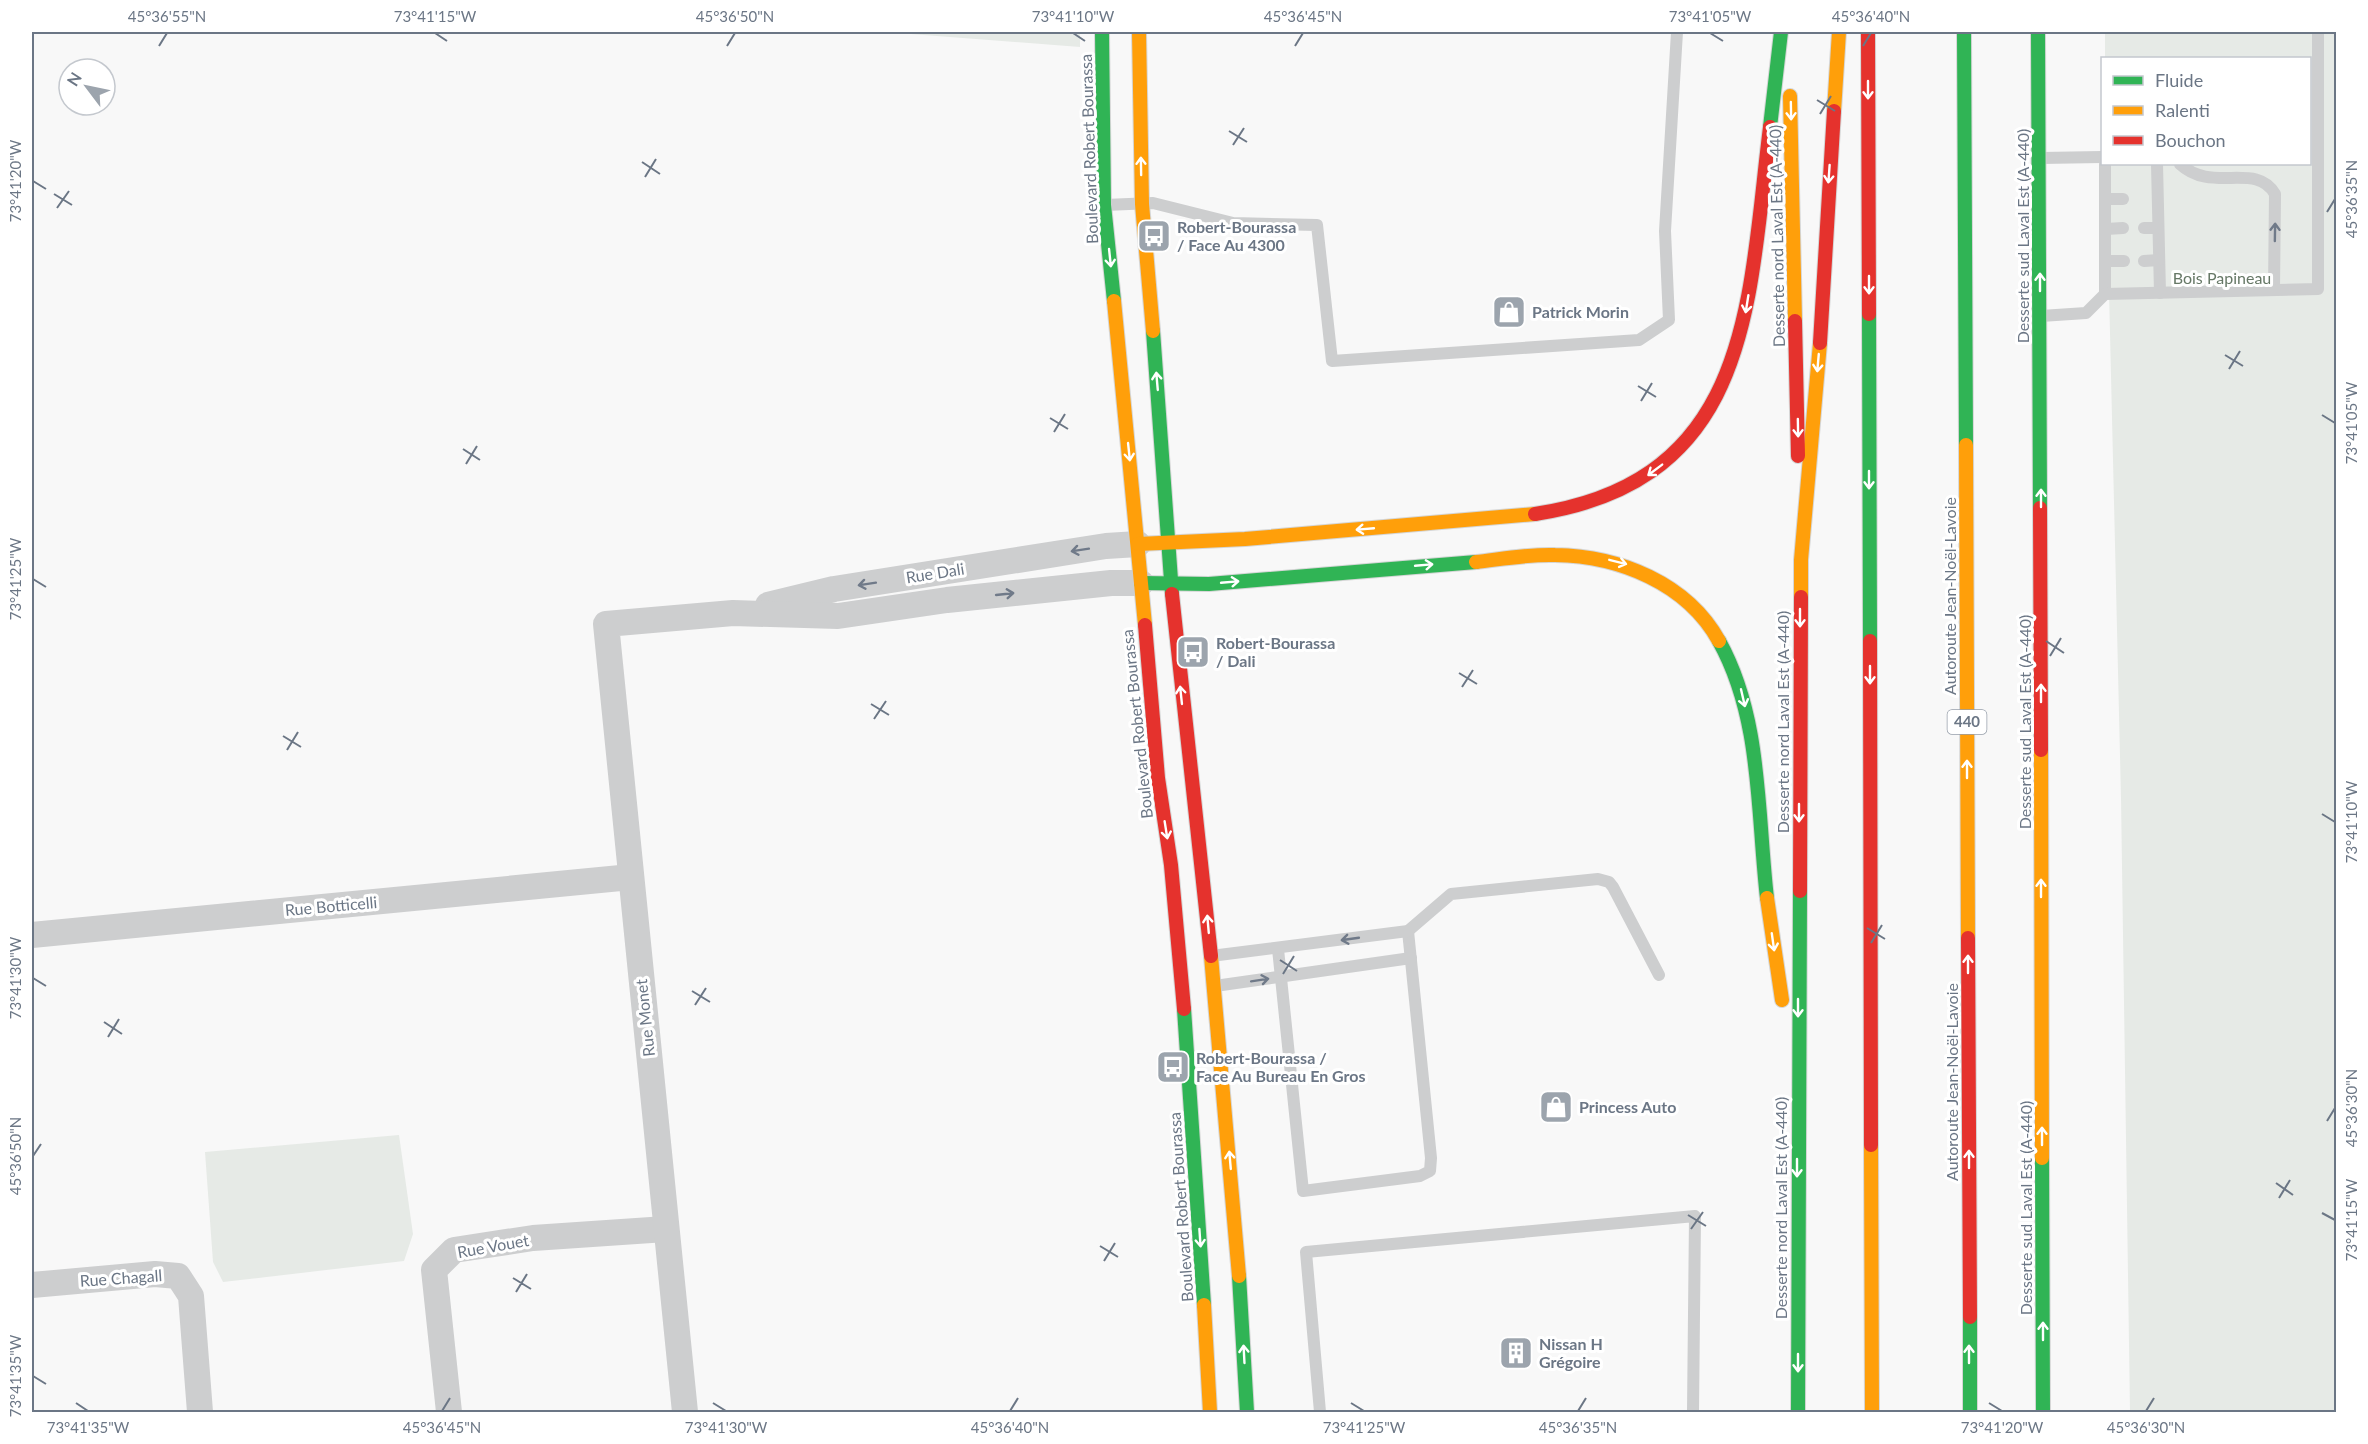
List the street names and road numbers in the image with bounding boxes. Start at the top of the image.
street label: Boulevard Robert Bourassa [1076,54,1101,244]
street label: Desserte nord Laval Est (A-440) [1765,125,1788,347]
street label: Desserte sud Laval Est (A-440) [2013,129,2032,343]
street label: Autoroute Jean-Noël-Lavoie [1940,497,1959,695]
street label: Rue Dali [904,559,965,586]
street label: Desserte nord Laval Est (A-440) [1773,611,1792,833]
street label: Desserte sud Laval Est (A-440) [2015,615,2034,829]
street label: Boulevard Robert Bourassa [1117,628,1156,820]
road number: 440 [1948,710,1986,734]
street label: Rue Botticelli [284,892,378,919]
street label: Rue Monet [631,978,658,1058]
street label: Autoroute Jean-Noël-Lavoie [1942,983,1961,1181]
street label: Desserte nord Laval Est (A-440) [1771,1097,1790,1319]
street label: Desserte sud Laval Est (A-440) [2016,1101,2035,1315]
street label: Boulevard Robert Bourassa [1164,1112,1197,1303]
street label: Rue Vouet [456,1230,530,1261]
street label: Rue Chagall [79,1265,163,1290]

